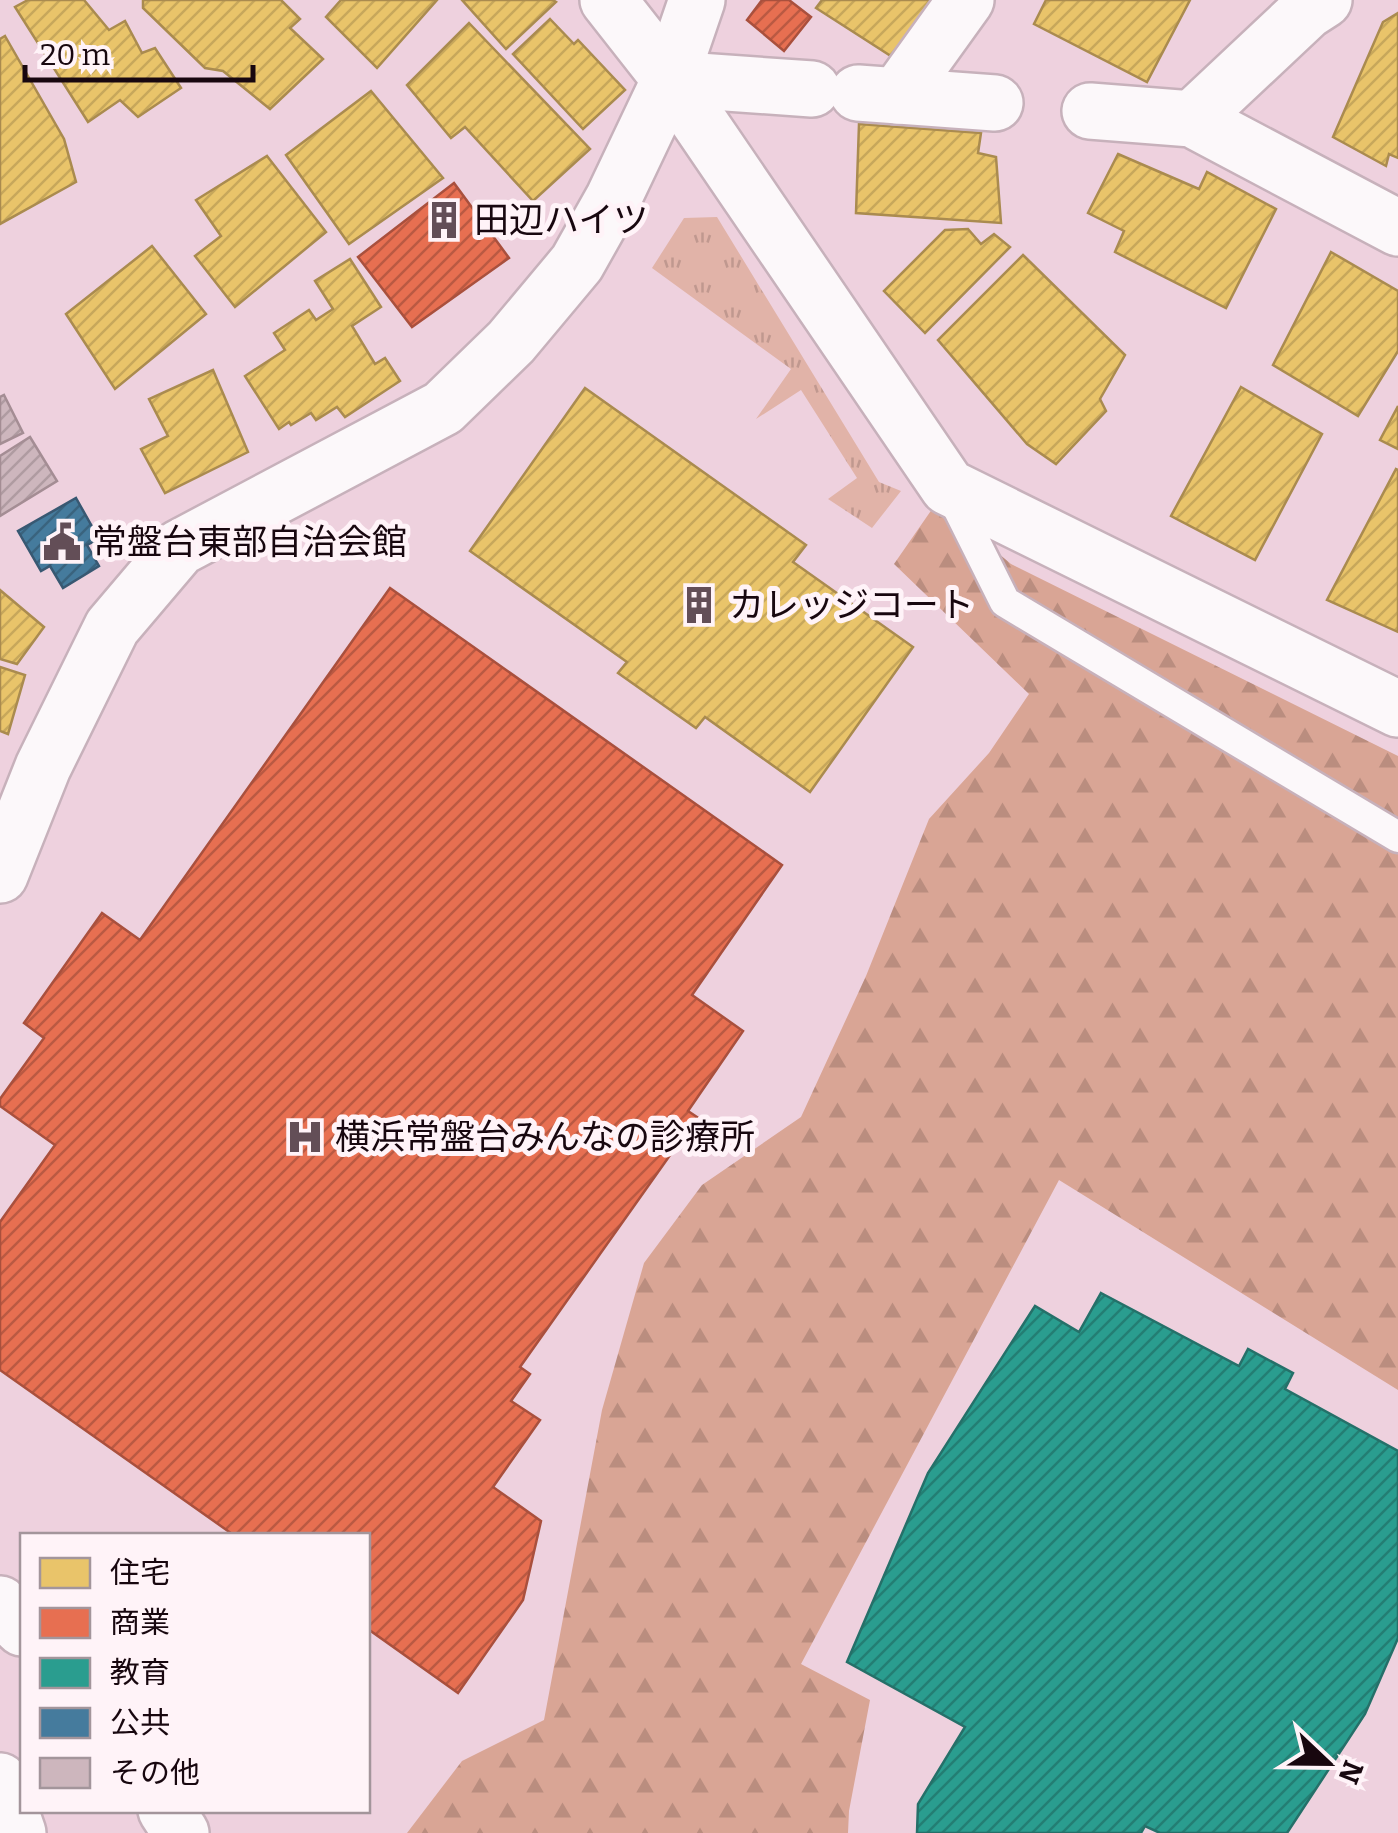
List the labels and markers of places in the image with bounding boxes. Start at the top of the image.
building icon: 田辺ハイツ [423,199,465,241]
place label: 田辺ハイツ [474,199,648,241]
public building icon: 常盤台東部自治会館 [41,521,83,563]
place label: 常盤台東部自治会館 [92,521,407,563]
building icon: カレッジコート [678,584,720,626]
place label: カレッジコート [729,584,974,626]
hospital icon: 横浜常盤台みんなの診療所 [284,1116,326,1158]
place label: 横浜常盤台みんなの診療所 [335,1116,755,1158]

